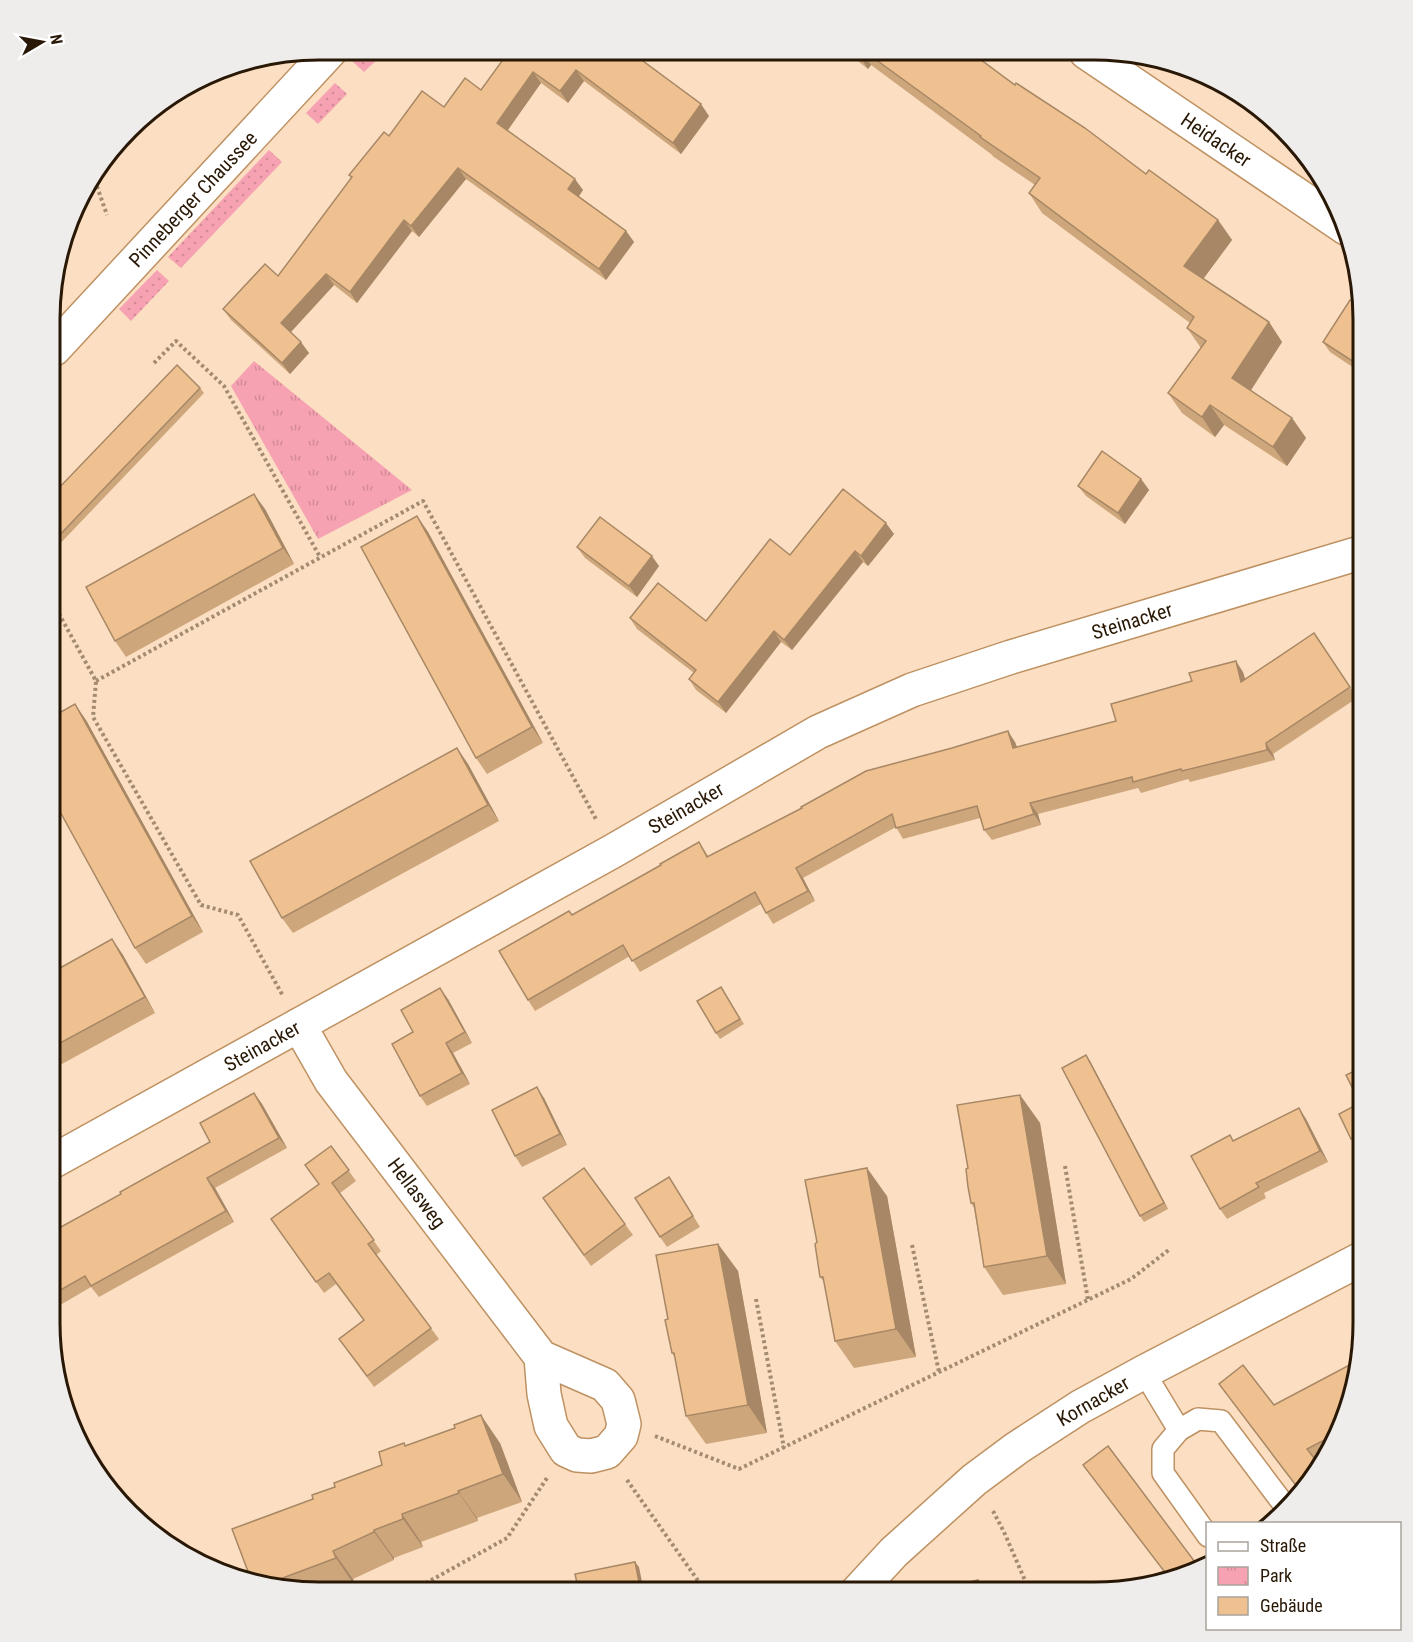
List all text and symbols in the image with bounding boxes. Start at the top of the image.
north arrow [12,12,72,72]
text: N [46,33,66,46]
street label: Heidacker [1176,108,1256,172]
street label: Pinneberger Chaussee [124,126,262,272]
street label: Steinacker [1089,597,1175,645]
street label: Steinacker [644,777,728,839]
street label: Steinacker [220,1015,304,1077]
street label: Hellasweg [383,1153,451,1233]
street label: Kornacker [1053,1371,1133,1431]
legend [1206,1522,1401,1630]
text: Straße [1260,1535,1306,1556]
text: Park [1260,1565,1292,1586]
text: Gebäude [1260,1595,1323,1616]

